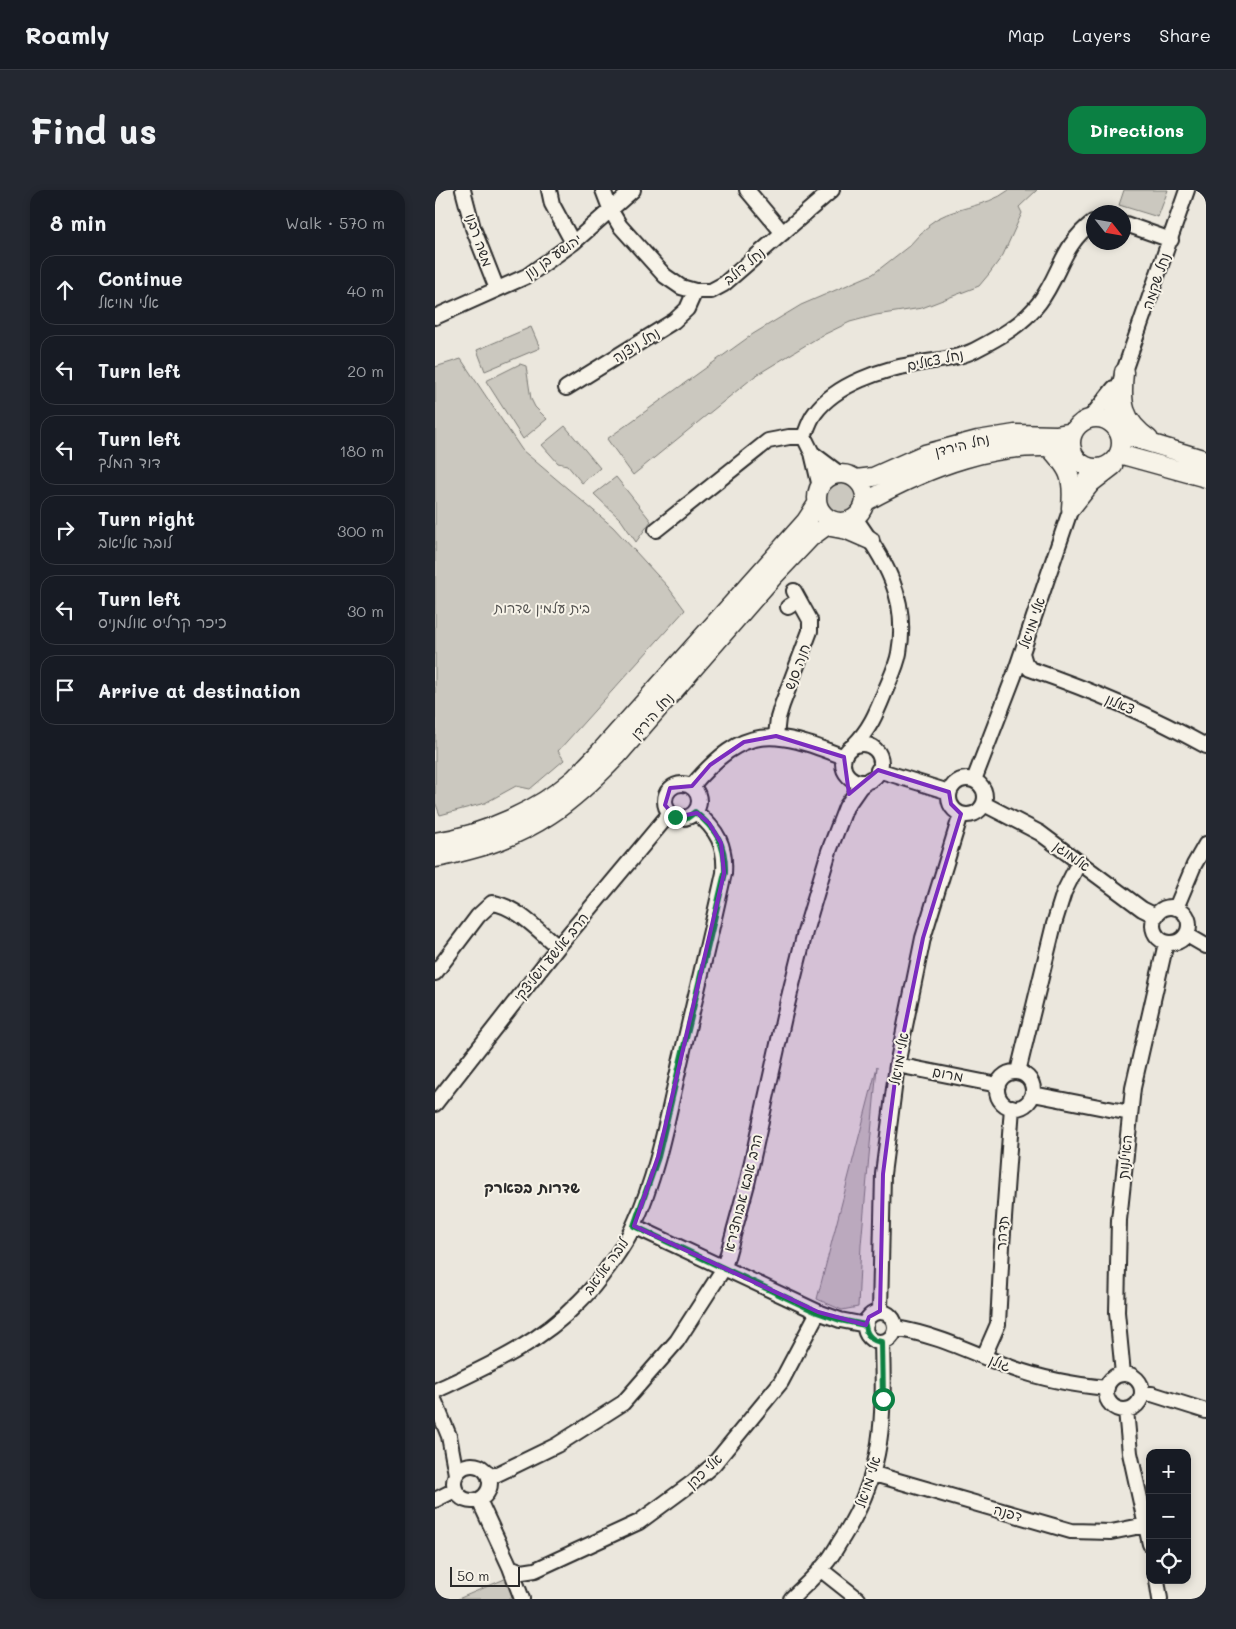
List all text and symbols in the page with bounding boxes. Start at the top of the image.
text: Roamly [25,19,109,50]
text: Map [1008,23,1044,47]
text: Layers [1072,23,1131,47]
text: Share [1159,23,1211,47]
button: Directions [1068,106,1206,154]
text: Find us [30,107,157,153]
north arrow [1086,205,1131,250]
text: 8 min [50,209,106,236]
street label: משה רבנו [461,211,497,269]
text: Walk · 570 m [285,212,385,233]
street label: יהושע בן נון [520,229,585,282]
street label: נחל דולב [719,243,768,289]
street label: נחל שקמה [1137,250,1174,312]
text: Continue [98,266,183,291]
icon: ahead [51,276,79,304]
text: 40 m [347,280,384,301]
text: אלי מויאל [98,291,159,312]
street label: נחל ניצנה [609,323,663,366]
street label: נחל צאלים [905,344,965,375]
icon: left [51,356,79,384]
text: Turn left [98,358,181,383]
text: 20 m [347,360,384,381]
text: Turn left [98,426,181,451]
street label: נחל הירדן [932,429,991,460]
icon: left [51,436,79,464]
text: 180 m [339,440,384,461]
text: דוד המלך [98,451,161,472]
text: Turn right [98,506,195,531]
icon: right [51,516,79,544]
text: 300 m [337,520,384,541]
text: לובה אליאב [98,531,173,552]
text: Turn left [98,586,181,611]
street label: אלי מויאל [1014,594,1049,651]
icon: left [51,596,79,624]
park label: בית עלמין שדרות [493,598,590,617]
text: 30 m [347,600,384,621]
text: כיכר קרליס אולמניס [98,611,227,632]
street label: חנה סנש [779,641,814,692]
icon: arrive [51,676,79,704]
text: Arrive at destination [98,678,301,703]
street label: נחל הירדן [626,688,677,743]
street label: צאלון [1103,689,1138,718]
route end [664,806,687,829]
street label: אלמוגן [1050,836,1094,875]
street label: הרב אלישע וישליצקי [509,908,592,1005]
street label: אלי מויאל [885,1031,913,1087]
street label: מרום [931,1061,965,1086]
street label: הרב אבא אבוחצירא [719,1132,766,1254]
street label: האילנות [1113,1134,1136,1180]
district label: שדרות בפארק [484,1177,580,1197]
street label: תדהר [991,1215,1012,1251]
street label: לובה אליאב [579,1233,633,1298]
street label: גולן [986,1350,1014,1376]
route start [872,1388,895,1411]
street label: אלי כהן [681,1449,726,1492]
map controls [1146,1449,1191,1584]
button: + [1146,1449,1191,1494]
street label: אלי מויאל [850,1453,885,1510]
button: − [1146,1494,1191,1539]
street label: דפנה [991,1499,1025,1526]
button: locate [1146,1539,1191,1584]
scale bar [450,1564,520,1587]
text: 50 m [457,1566,489,1585]

